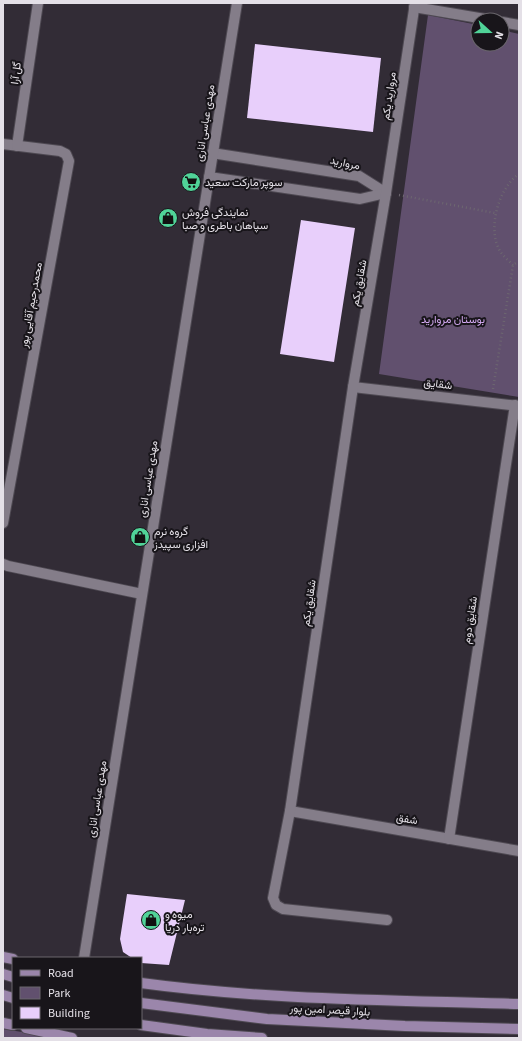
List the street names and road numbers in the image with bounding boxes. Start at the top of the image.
street label: گل آرا [7,61,25,85]
street label: مروارید یکم [378,71,400,121]
street label: مهدی عباسی اناری [192,83,219,163]
street label: مروارید [329,152,362,174]
street label: شقایق یکم [348,258,371,308]
street label: محمدرحیم آقایی پور [16,261,46,350]
street label: شقایق [423,375,454,393]
street label: مهدی عباسی اناری [135,439,162,519]
street label: شقایق یکم [298,578,320,627]
street label: شقایق دوم [459,595,481,645]
street label: مهدی عباسی اناری [84,759,111,839]
street label: شفق [395,810,419,828]
street label: بلوار قیصر امین پور [288,1000,371,1020]

